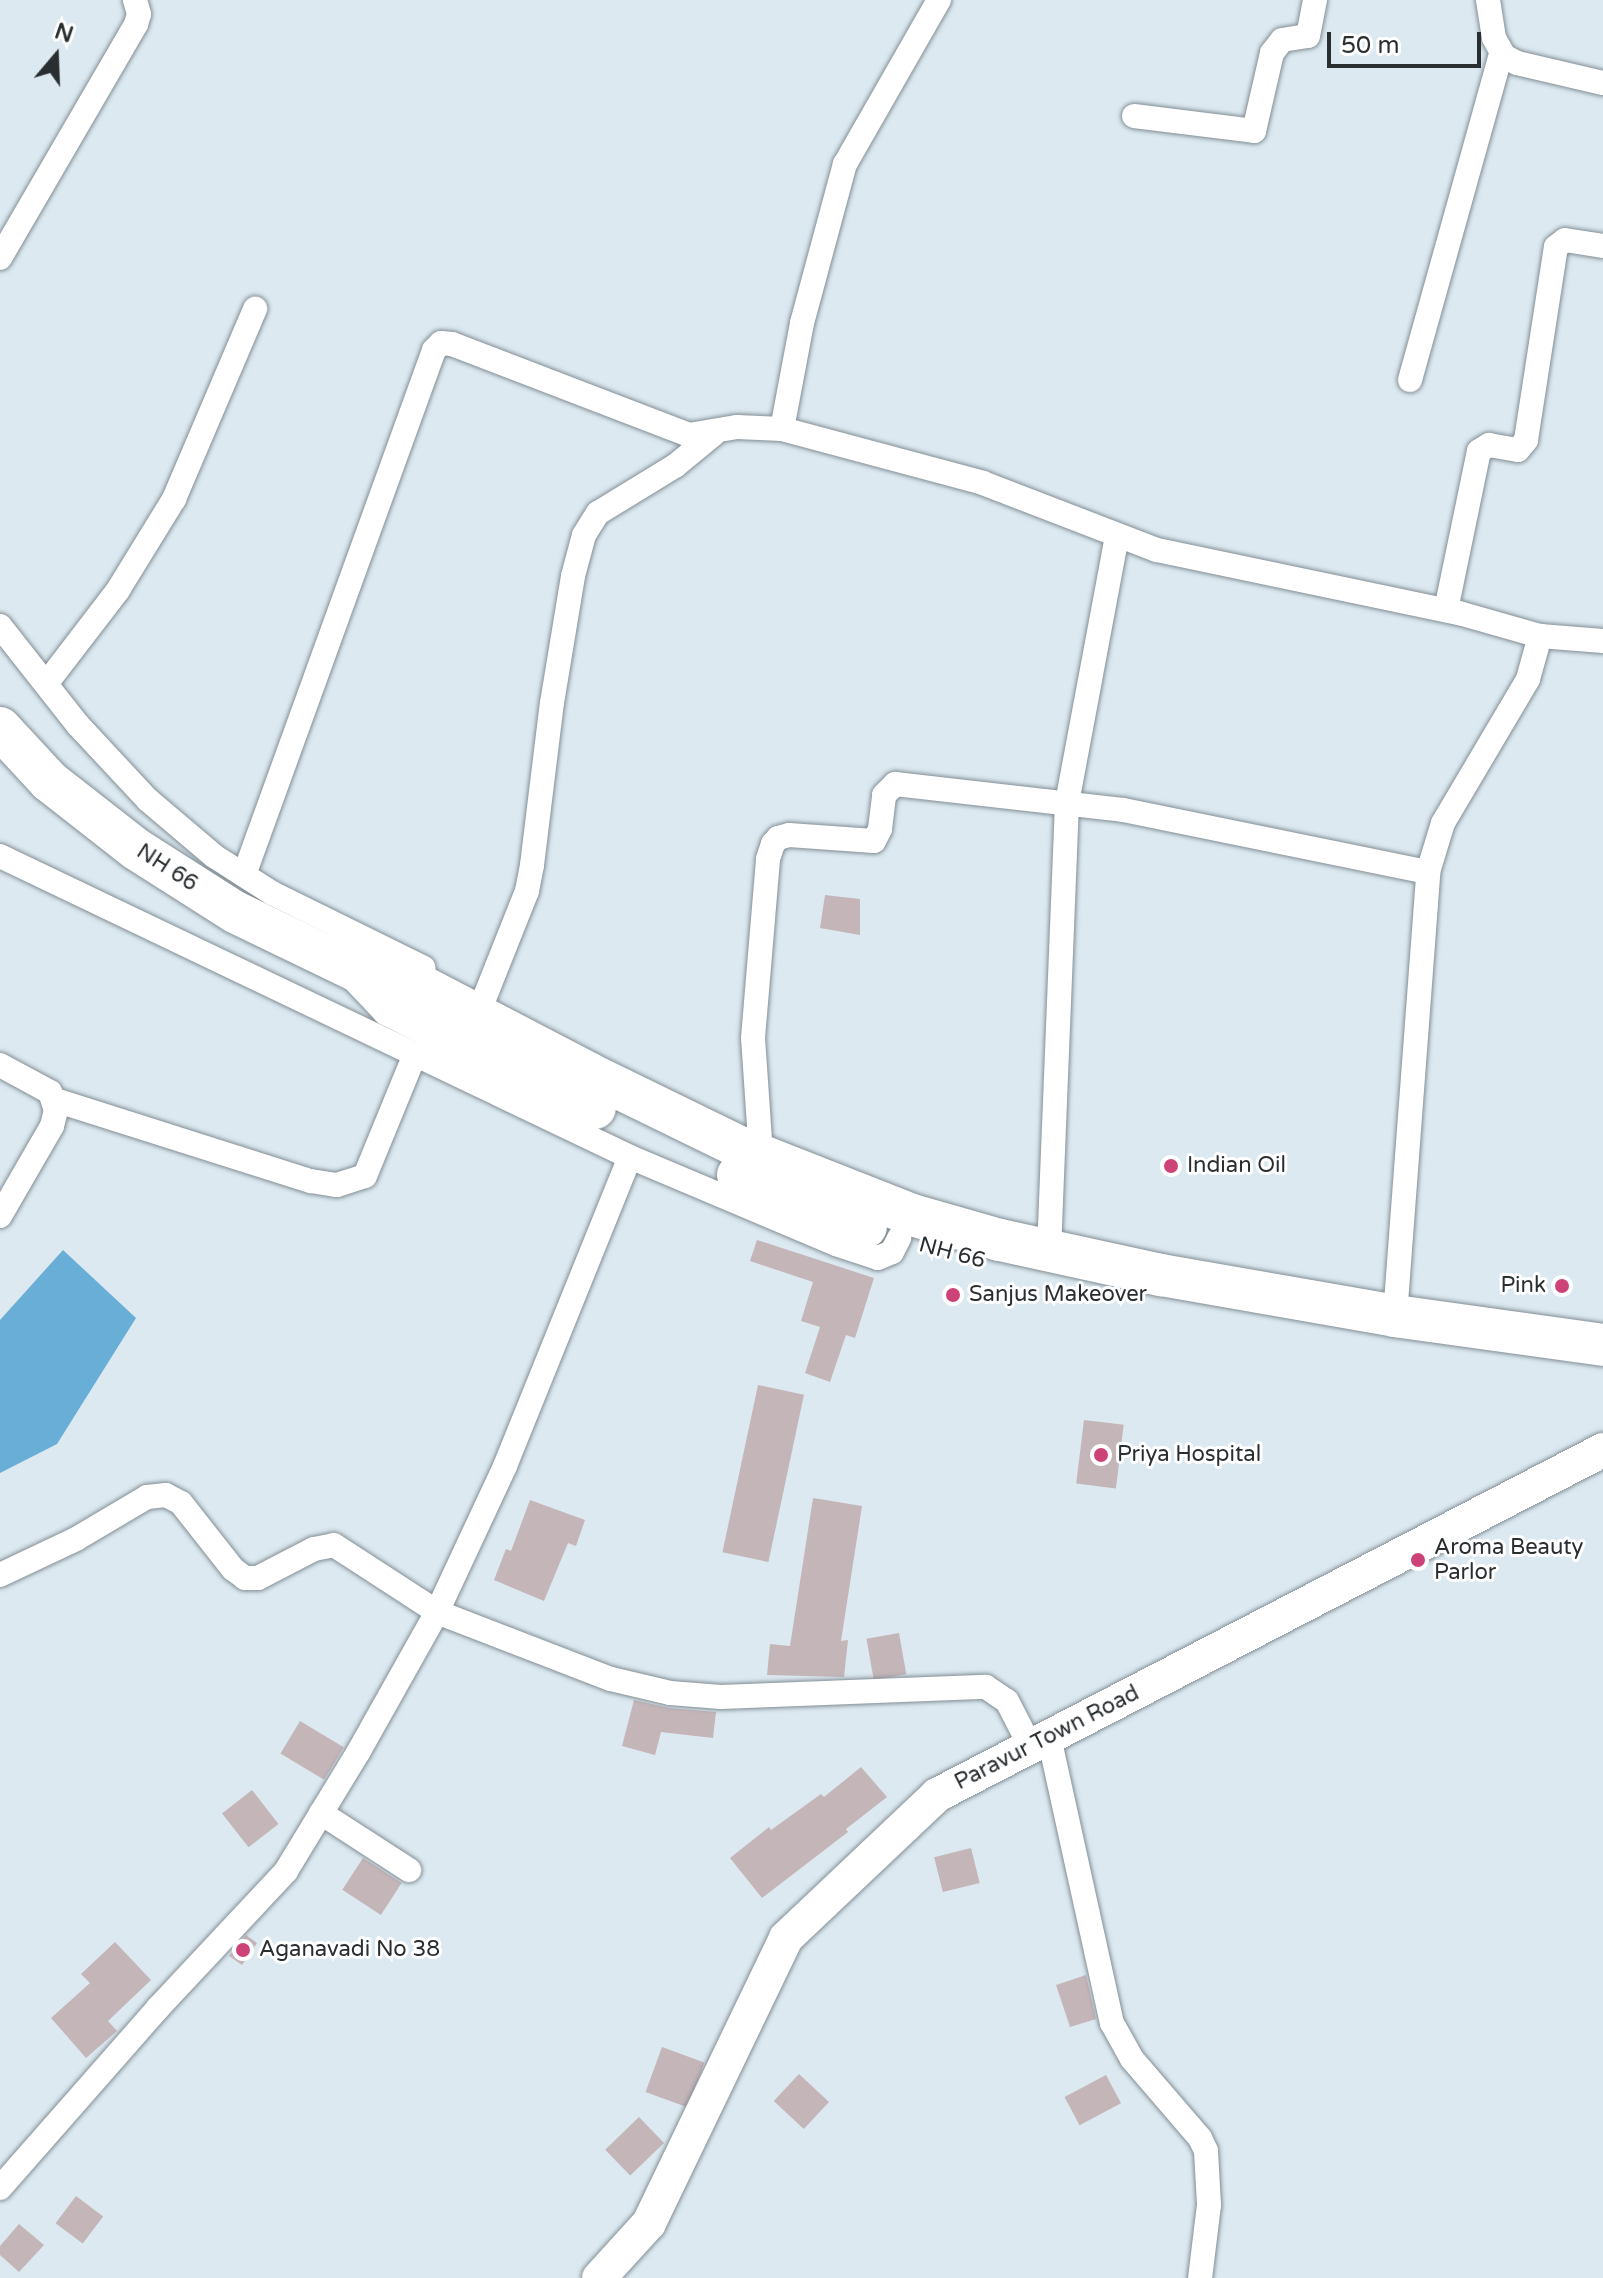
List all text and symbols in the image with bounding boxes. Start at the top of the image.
north arrow [16,16,96,96]
scale bar [1331,16,1485,66]
text: N [51,18,76,48]
text: 50 m [1341,31,1399,60]
street label: NH 66 [131,839,203,897]
place label: Indian Oil [1187,1153,1286,1179]
marker: Indian Oil [1162,1157,1180,1175]
street label: NH 66 [916,1231,988,1275]
place label: Pink [1501,1273,1546,1299]
marker: Pink [1553,1277,1571,1295]
place label: Sanjus Makeover [969,1282,1147,1308]
marker: Sanjus Makeover [944,1286,962,1304]
place label: Priya Hospital [1117,1442,1261,1468]
marker: Priya Hospital [1092,1446,1110,1464]
place label: Aroma Beauty Parlor [1434,1534,1583,1586]
marker: Aroma Beauty Parlor [1409,1551,1427,1569]
street label: Paravur Town Road [950,1680,1144,1796]
place label: Aganavadi No 38 [259,1937,440,1963]
marker: Aganavadi No 38 [234,1941,252,1959]

